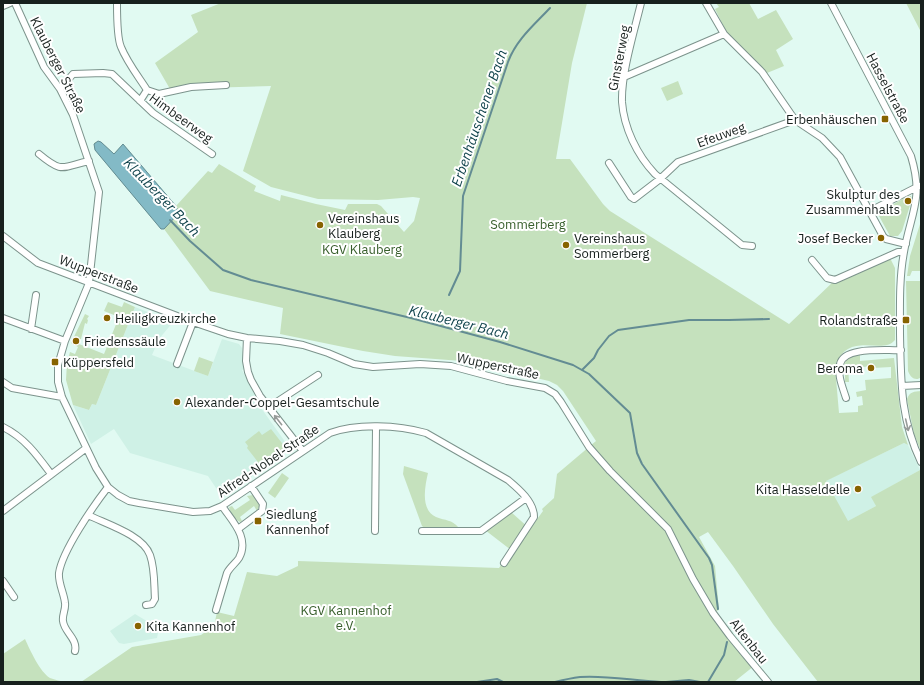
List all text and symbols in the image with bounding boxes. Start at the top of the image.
street label: Klauberger Straße [26,14,90,116]
street label: Ginsterweg [604,24,634,92]
water label: Erbenhäuschener Bach [447,47,511,189]
street label: Hasselstraße [862,50,914,126]
street label: Himbeerweg [146,89,216,147]
place label: Erbenhäuschen [786,111,877,128]
marker: Erbenhäuschen [880,114,890,124]
street label: Efeuweg [695,118,748,152]
water label: Klauberger Bach [120,154,204,240]
place label: Skulptur des Zusammenhalts [806,186,900,218]
marker: Skulptur des Zusammenhalts [903,196,913,206]
place label: Vereinshaus Klauberg [328,210,400,242]
park label: Sommerberg [490,216,566,233]
marker: Vereinshaus Klauberg [315,220,325,230]
place label: Vereinshaus Sommerberg [574,230,650,262]
place label: Josef Becker [798,230,873,247]
marker: Josef Becker [876,233,886,243]
marker: Vereinshaus Sommerberg [561,240,571,250]
park label: KGV Klauberg [322,241,402,258]
street label: Wupperstraße [57,251,141,297]
water label: Klauberger Bach [407,301,511,343]
place label: Heiligkreuzkirche [115,310,216,327]
place label: Rolandstraße [819,312,898,329]
marker: Heiligkreuzkirche [102,313,112,323]
marker: Rolandstraße [901,315,911,325]
place label: Friedenssäule [84,333,166,350]
marker: Friedenssäule [71,336,81,346]
street label: Wupperstraße [455,349,541,383]
place label: Küppersfeld [63,354,134,371]
marker: Küppersfeld [50,357,60,367]
place label: Beroma [817,360,863,377]
marker: Beroma [866,363,876,373]
place label: Alexander-Coppel-Gesamtschule [185,394,379,411]
marker: Alexander-Coppel-Gesamtschule [172,397,182,407]
one-way arrow [274,414,283,425]
one-way arrow [904,418,911,431]
street label: Alfred-Nobel-Straße [214,421,322,501]
place label: Kita Hasseldelle [756,481,850,498]
marker: Kita Hasseldelle [853,484,863,494]
place label: Siedlung Kannenhof [266,506,329,538]
marker: Siedlung Kannenhof [253,516,263,526]
park label: KGV Kannenhof e.V. [301,602,391,634]
street label: Altenbau [726,615,772,667]
place label: Kita Kannenhof [146,618,235,635]
marker: Kita Kannenhof [133,621,143,631]

